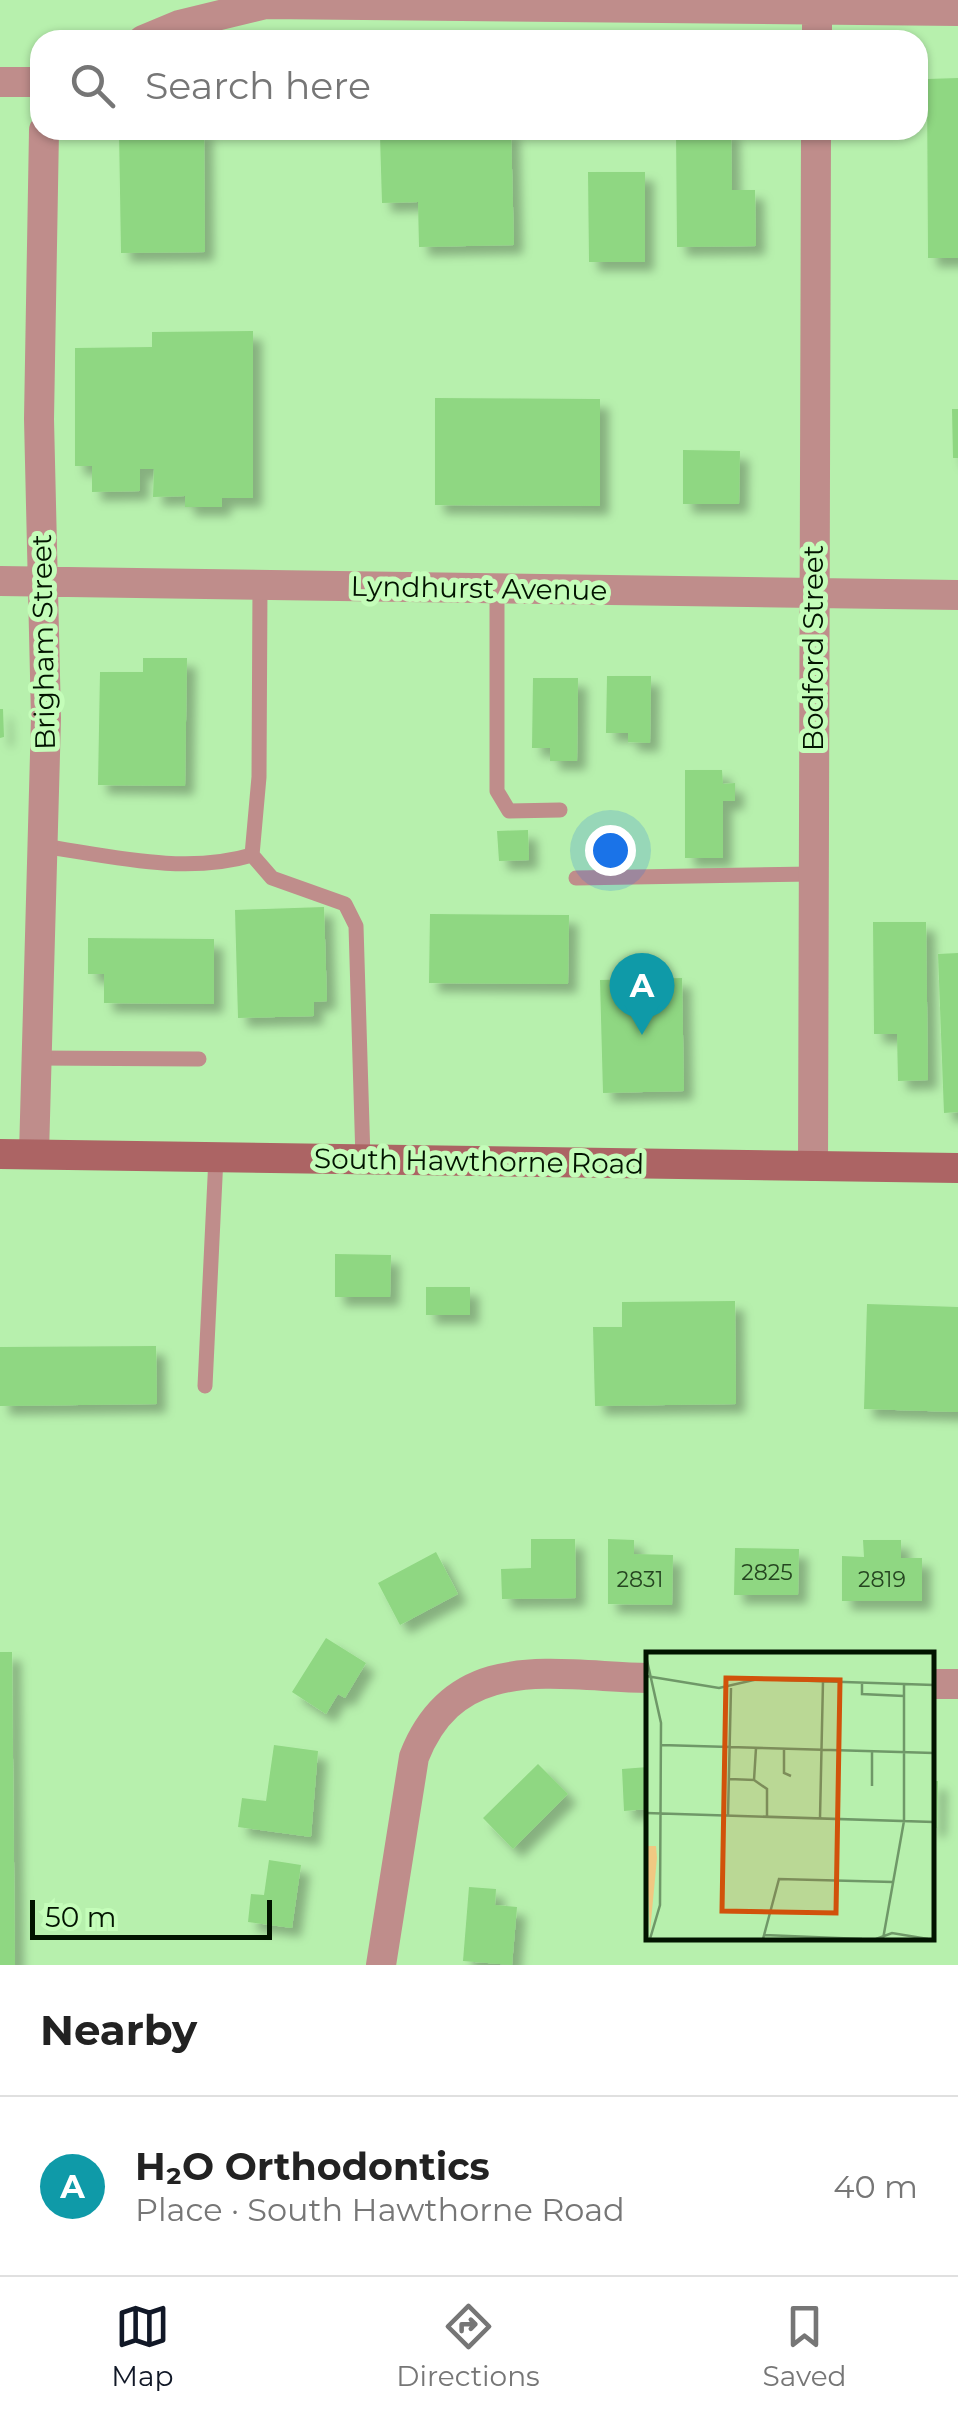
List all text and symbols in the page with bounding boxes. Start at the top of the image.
search box [30,30,928,140]
icon: search [65,58,120,113]
text: Search here [145,62,371,109]
street label: Brigham Street [24,534,62,750]
street label: Bodford Street [796,545,830,751]
street label: Lyndhurst Avenue [350,569,608,607]
your location [585,825,636,876]
pin: A [610,952,674,1035]
street label: South Hawthorne Road [314,1141,644,1181]
house number: 2825 [741,1559,793,1586]
house number: 2831 [617,1566,663,1593]
house number: 2819 [858,1566,906,1593]
inset map [646,1652,933,1940]
scale bar [30,1895,272,1940]
text: 50 m [45,1900,116,1934]
text: Nearby [40,2004,197,2056]
text: H₂O Orthodontics [135,2143,490,2190]
text: A [60,2167,85,2206]
text: 40 m [833,2167,918,2206]
text: Place · South Hawthorne Road [135,2190,625,2229]
tab: Map [111,2299,174,2393]
tab: Directions [396,2299,540,2393]
tab: Saved [762,2299,847,2393]

